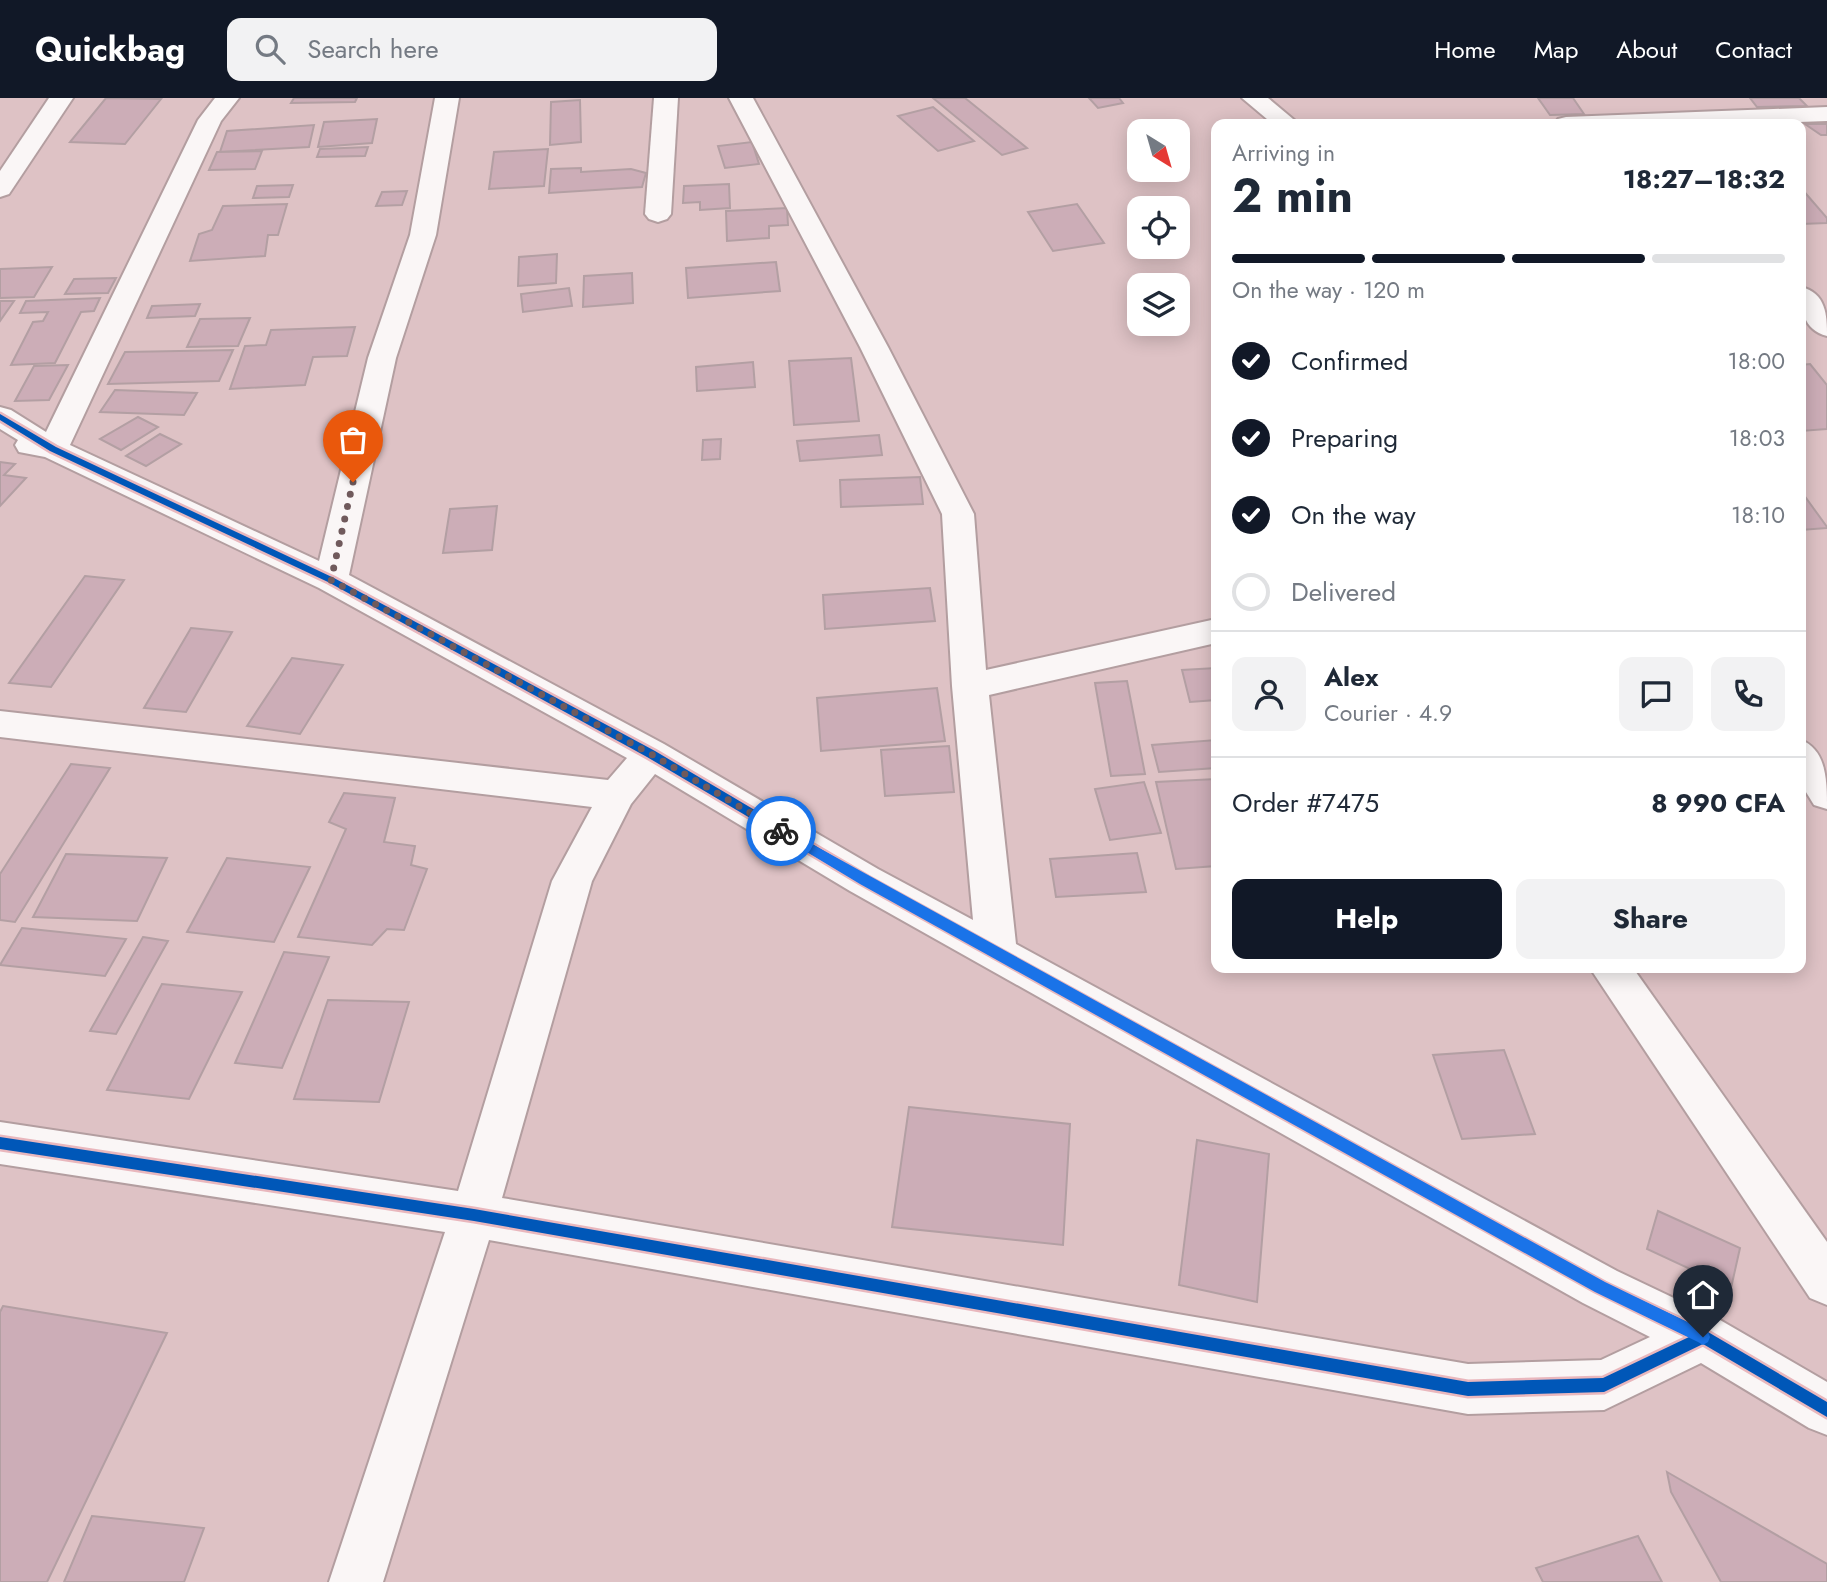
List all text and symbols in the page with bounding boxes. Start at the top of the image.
search box [227,18,717,81]
text: Quickbag [35,26,185,73]
icon: search [251,30,289,68]
text: Search here [307,30,439,68]
text: Home [1434,32,1496,67]
text: Map [1534,32,1578,67]
text: About [1616,32,1677,67]
text: Contact [1715,32,1792,67]
north arrow [1127,119,1190,182]
map controls [1127,119,1190,336]
text: Arriving in [1232,136,1335,170]
text: 18:27–18:32 [1623,160,1785,198]
text: 2 min [1232,163,1353,229]
button: locate [1127,196,1190,259]
button: layers [1127,273,1190,336]
text: On the way · 120 m [1232,273,1425,307]
icon: check [1232,342,1270,380]
text: Confirmed [1291,342,1408,380]
text: 18:00 [1728,344,1785,378]
pin [323,410,383,482]
icon: check [1232,419,1270,457]
text: Preparing [1291,419,1398,457]
icon: bag [334,421,372,459]
text: 18:03 [1729,421,1785,455]
icon: check [1232,496,1270,534]
text: On the way [1291,496,1416,534]
text: 18:10 [1731,498,1785,532]
text: Delivered [1291,573,1396,611]
button: person [1232,657,1306,731]
button: chat [1619,657,1693,731]
button: phone [1711,657,1785,731]
text: Alex [1324,658,1378,696]
text: Courier · 4.9 [1324,696,1452,730]
text: Order #7475 [1232,784,1379,822]
text: 8 990 CFA [1651,784,1785,822]
courier [746,796,816,866]
icon: bike [762,812,800,850]
button: Help [1232,879,1502,959]
button: Share [1516,879,1785,959]
pin [1673,1265,1733,1337]
icon: home [1684,1276,1722,1314]

